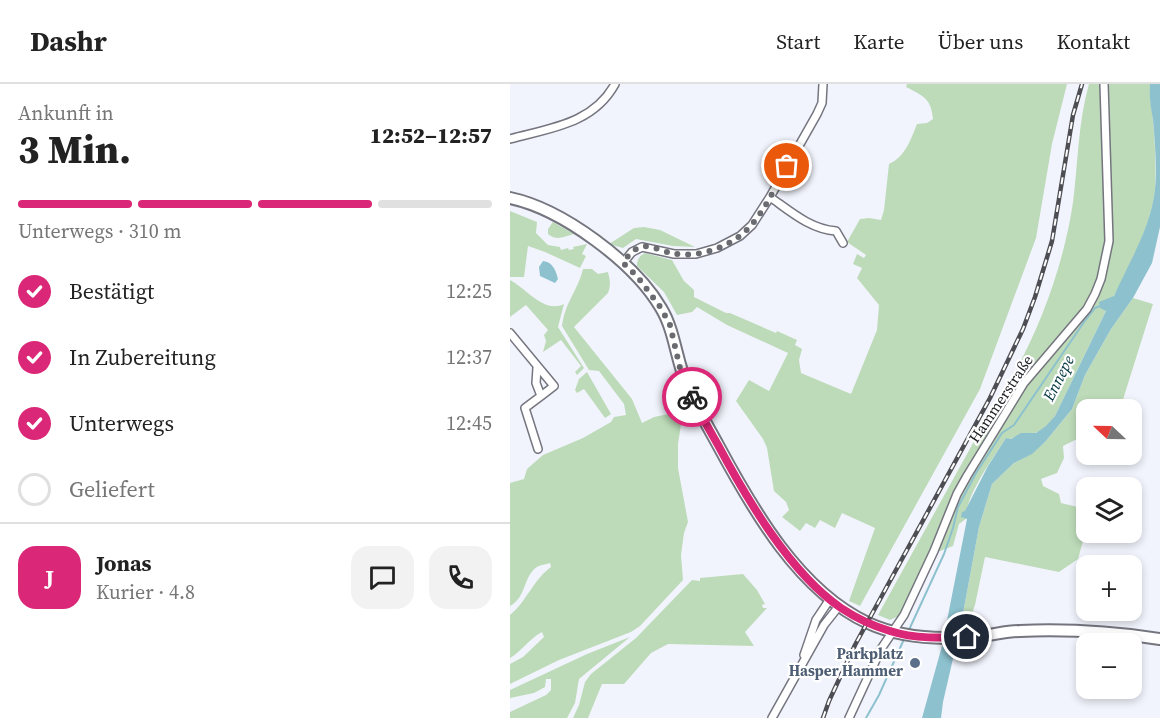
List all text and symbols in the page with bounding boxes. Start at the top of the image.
text: Dashr [30,22,107,60]
text: Start [776,27,820,56]
text: Karte [853,27,904,56]
text: Über uns [937,27,1023,56]
text: Kontakt [1056,27,1130,56]
text: Ankunft in [18,99,114,127]
text: 12:52–12:57 [370,120,492,150]
text: 3 Min. [18,123,131,176]
pin [761,140,812,191]
icon: bag [770,149,803,182]
text: Unterwegs · 310 m [18,217,181,245]
icon: check [18,275,51,308]
text: Bestätigt [69,276,154,306]
text: 12:25 [446,277,492,305]
icon: check [18,341,51,374]
text: In Zubereitung [69,342,216,372]
text: 12:37 [446,343,492,371]
street label: Hammerstraße [963,350,1038,447]
water label: Ennepe [1037,351,1079,405]
courier [662,367,722,427]
icon: bike [676,381,709,414]
north arrow [1076,399,1142,465]
map controls [1076,399,1142,699]
icon: check [18,407,51,440]
text: Unterwegs [69,408,174,438]
text: 12:45 [446,409,492,437]
text: Geliefert [69,474,155,504]
button: layers [1076,477,1142,543]
button: chat [351,546,414,609]
button: phone [429,546,492,609]
text: Jonas [96,548,152,578]
button: + [1076,555,1142,621]
text: J [45,562,54,592]
text: Kurier · 4.8 [96,578,195,606]
pin [941,611,992,662]
icon: home [950,620,983,653]
button: − [1076,633,1142,699]
place label: Parkplatz Hasper Hammer [789,643,903,681]
marker: Parkplatz Hasper Hammer [908,656,922,670]

